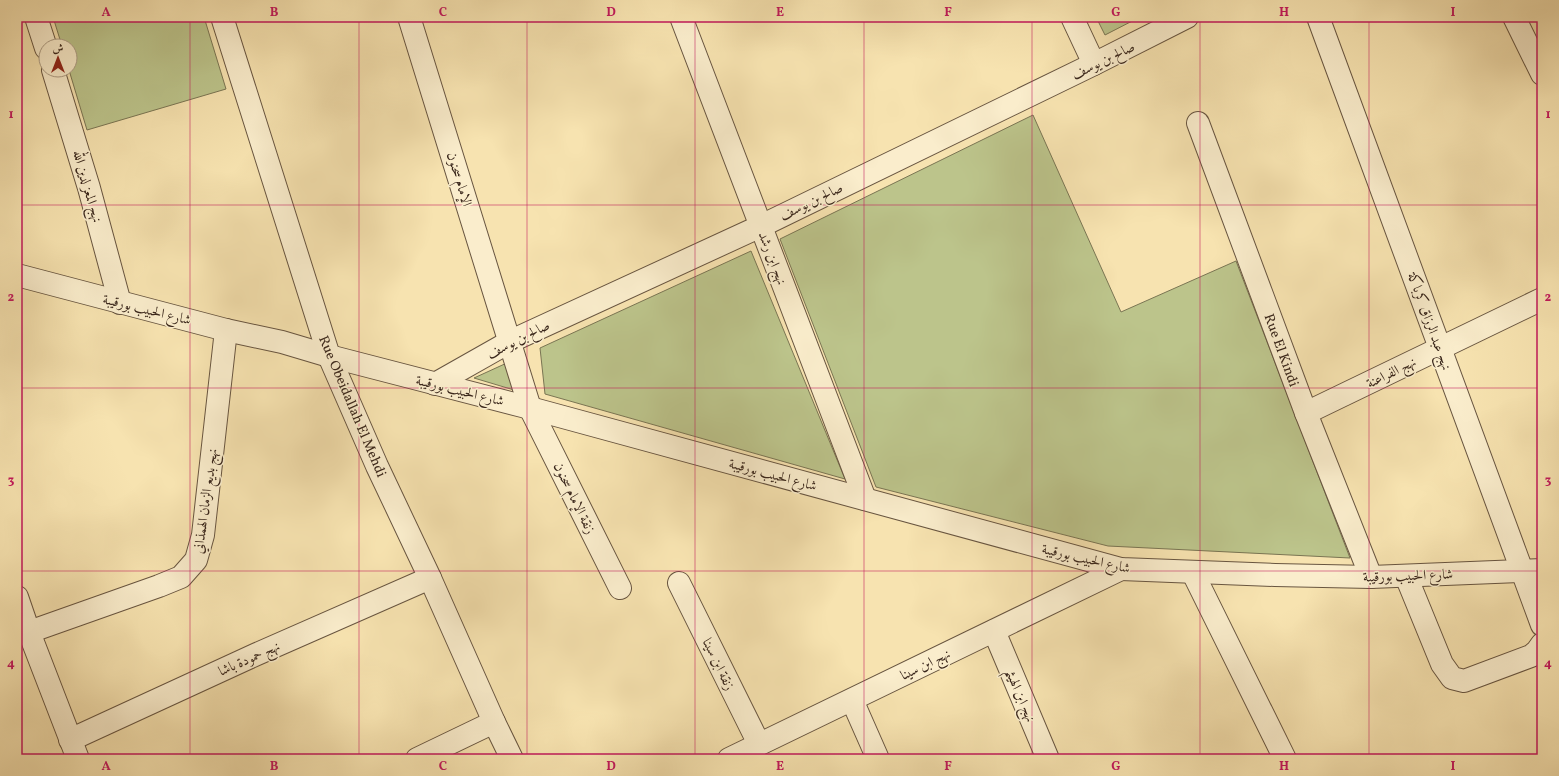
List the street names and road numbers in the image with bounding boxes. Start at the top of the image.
street label: صالح بن يوسف [1069,38,1139,87]
street label: نهج المعز لدين الله [65,147,109,226]
street label: الإمام سحنون [439,150,476,210]
street label: صالح بن يوسف [777,179,847,228]
street label: نهج ابن رشد [751,229,790,289]
street label: نهج عبد الرزاق كرباكة [1400,269,1455,374]
street label: شارع الحبيب بورقيبة [100,290,193,332]
street label: Rue El Kindi [1259,311,1303,390]
street label: صالح بن يوسف [484,316,554,366]
street label: Rue Obeidallah El Mehdi [313,333,390,480]
street label: نهج الفراعنة [1364,353,1421,395]
street label: شارع الحبيب بورقيبة [413,371,506,413]
street label: نهج بديع الزمان الهمذاني [190,447,226,556]
street label: شارع الحبيب بورقيبة [726,455,819,497]
street label: زنقة الإمام سحنون [546,460,599,539]
street label: شارع الحبيب بورقيبة [1039,540,1132,580]
street label: شارع الحبيب بورقيبة [1363,565,1454,589]
street label: زنقة ابن سينا [697,635,738,694]
street label: نهج حمودة باشا [216,637,284,683]
street label: نهج ابن سينا [897,645,955,687]
street label: نهج ابن الهيثم [997,666,1039,726]

